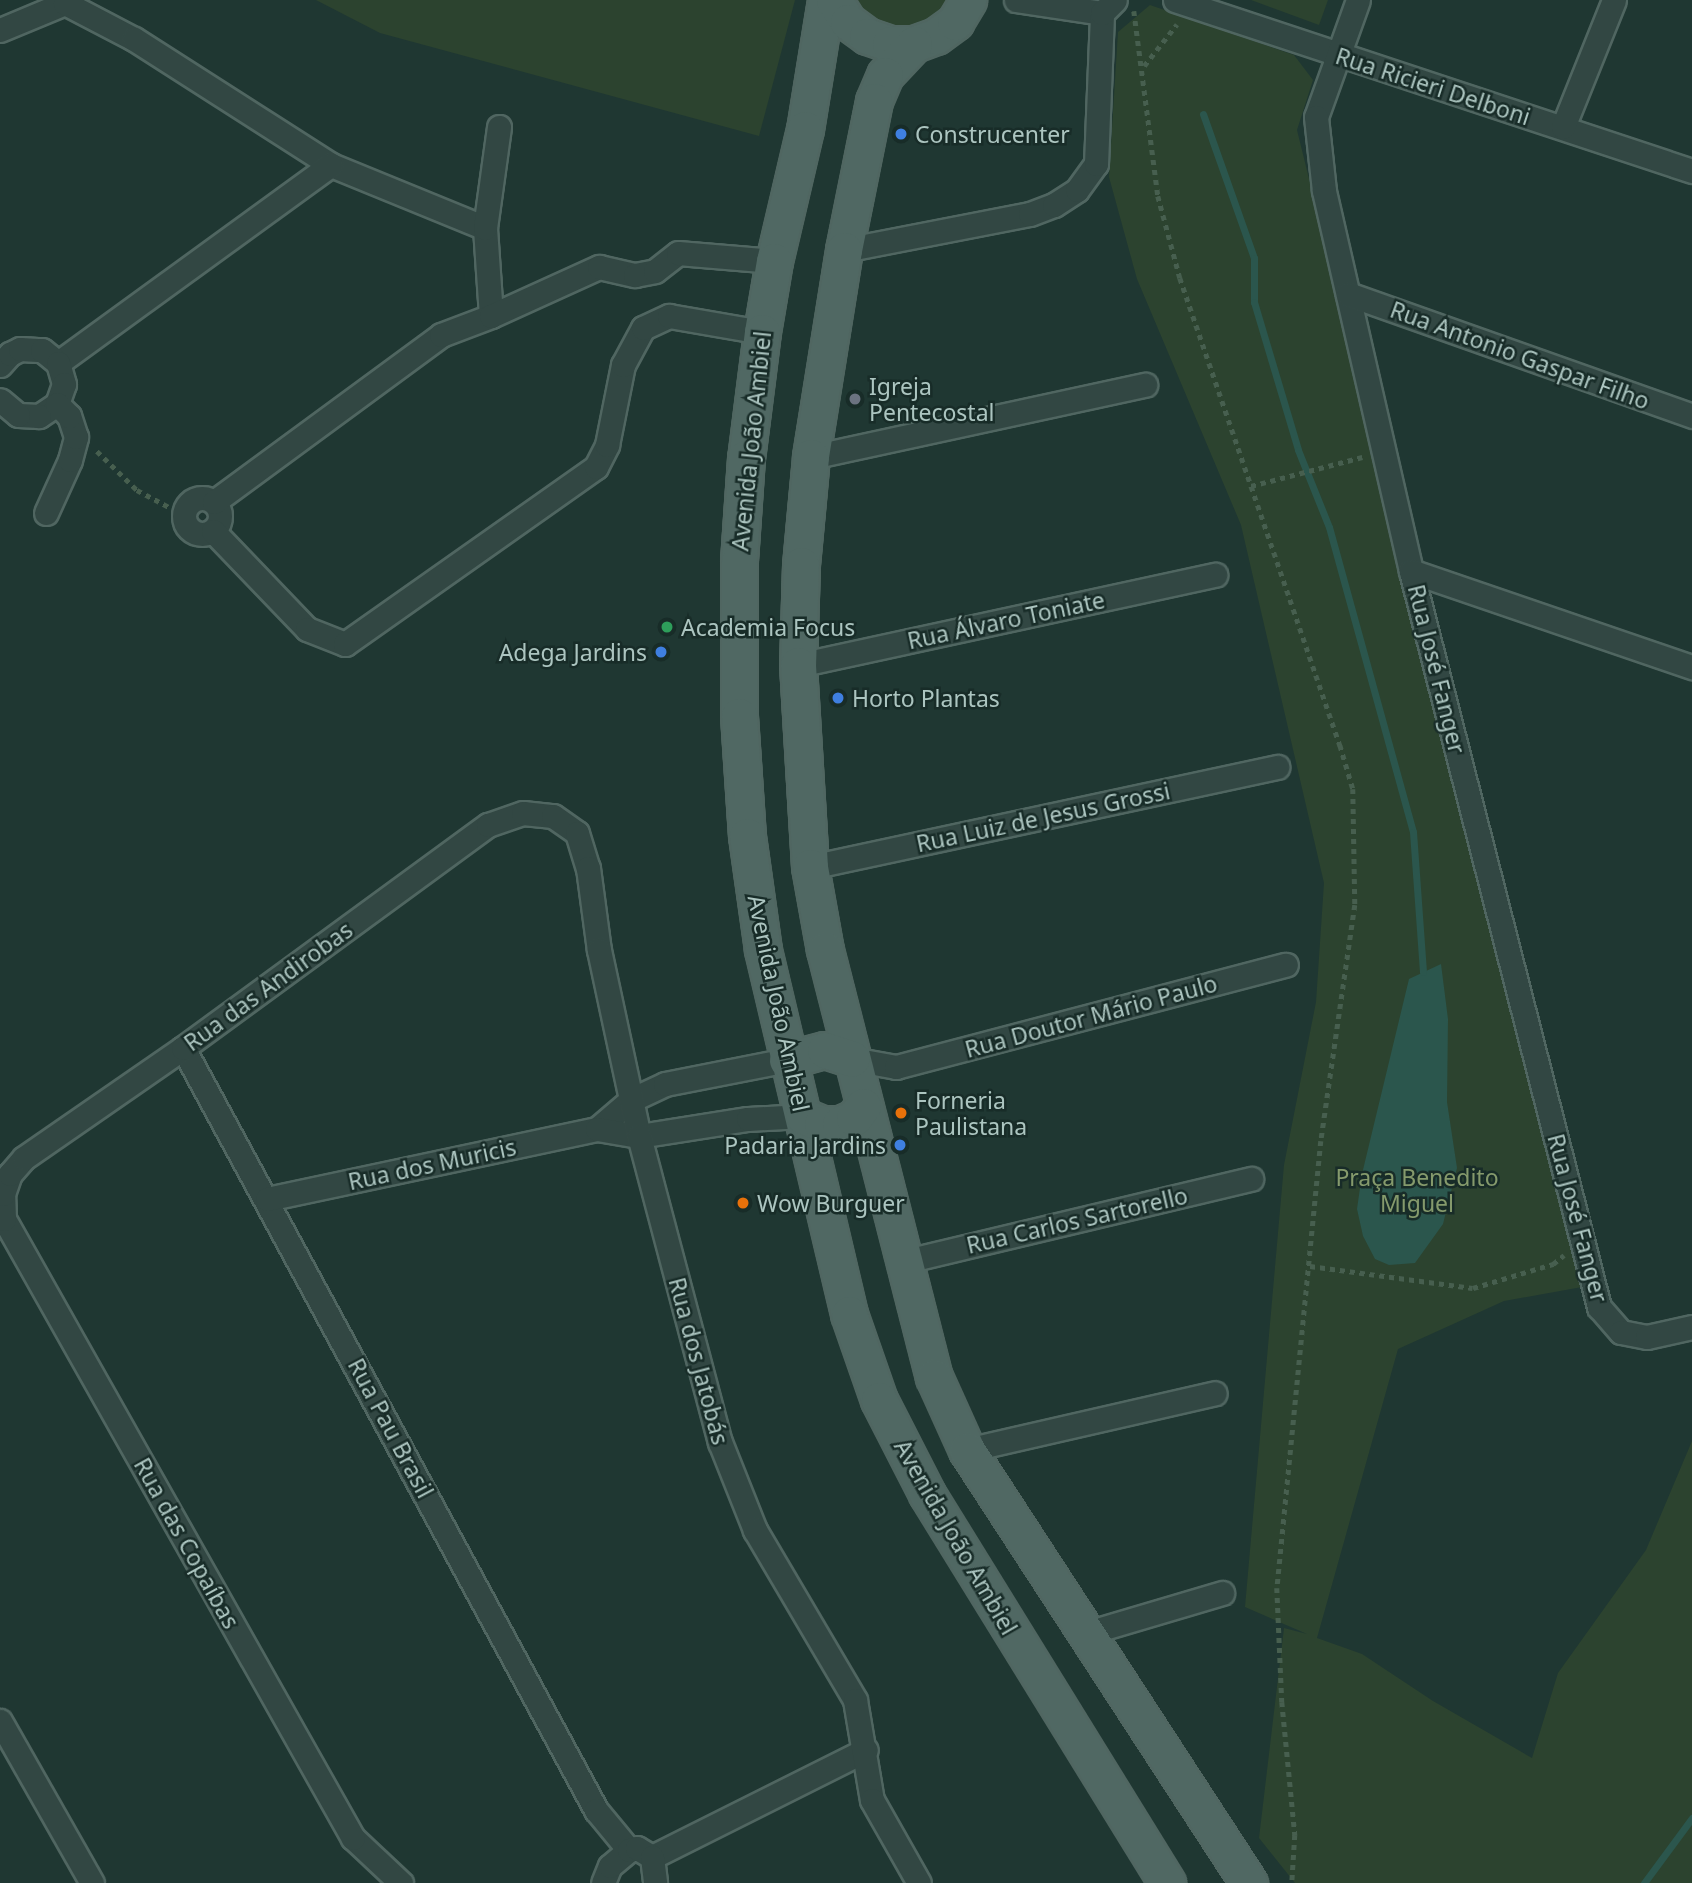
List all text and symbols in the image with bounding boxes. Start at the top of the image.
street label: Rua Ricieri Delboni [1332,42,1534,130]
place label: Construcenter [915,120,1070,148]
marker: Construcenter [893,126,909,142]
street label: Rua Antonio Gaspar Filho [1387,295,1653,415]
street label: Avenida João Ambiel [726,330,776,552]
place label: Igreja Pentecostal [869,372,994,426]
marker: Igreja Pentecostal [847,391,863,407]
street label: Rua José Fanger [1403,582,1471,756]
street label: Rua Álvaro Toniate [905,586,1107,654]
place label: Academia Focus [681,613,855,641]
marker: Academia Focus [659,619,675,635]
place label: Adega Jardins [499,638,647,666]
marker: Adega Jardins [653,644,669,660]
place label: Horto Plantas [852,684,1000,712]
marker: Horto Plantas [830,690,846,706]
street label: Rua Luiz de Jesus Grossi [914,777,1172,857]
street label: Avenida João Ambiel [743,892,815,1114]
street label: Rua das Andirobas [178,916,358,1056]
street label: Rua Doutor Mário Paulo [962,969,1220,1063]
place label: Forneria Paulistana [915,1086,1027,1140]
marker: Forneria Paulistana [893,1105,909,1121]
place label: Padaria Jardins [724,1131,886,1159]
street label: Rua José Fanger [1542,1131,1614,1305]
street label: Rua dos Muricis [346,1133,518,1195]
marker: Padaria Jardins [892,1137,908,1153]
park label: Praça Benedito Miguel [1335,1163,1499,1217]
street label: Rua Carlos Sartorello [964,1181,1190,1259]
place label: Wow Burguer [757,1189,905,1217]
marker: Wow Burguer [735,1195,751,1211]
street label: Rua dos Jatobás [663,1274,735,1448]
street label: Rua Pau Brasil [343,1353,439,1503]
street label: Avenida João Ambiel [889,1435,1023,1639]
street label: Rua das Copaíbas [129,1453,245,1633]

